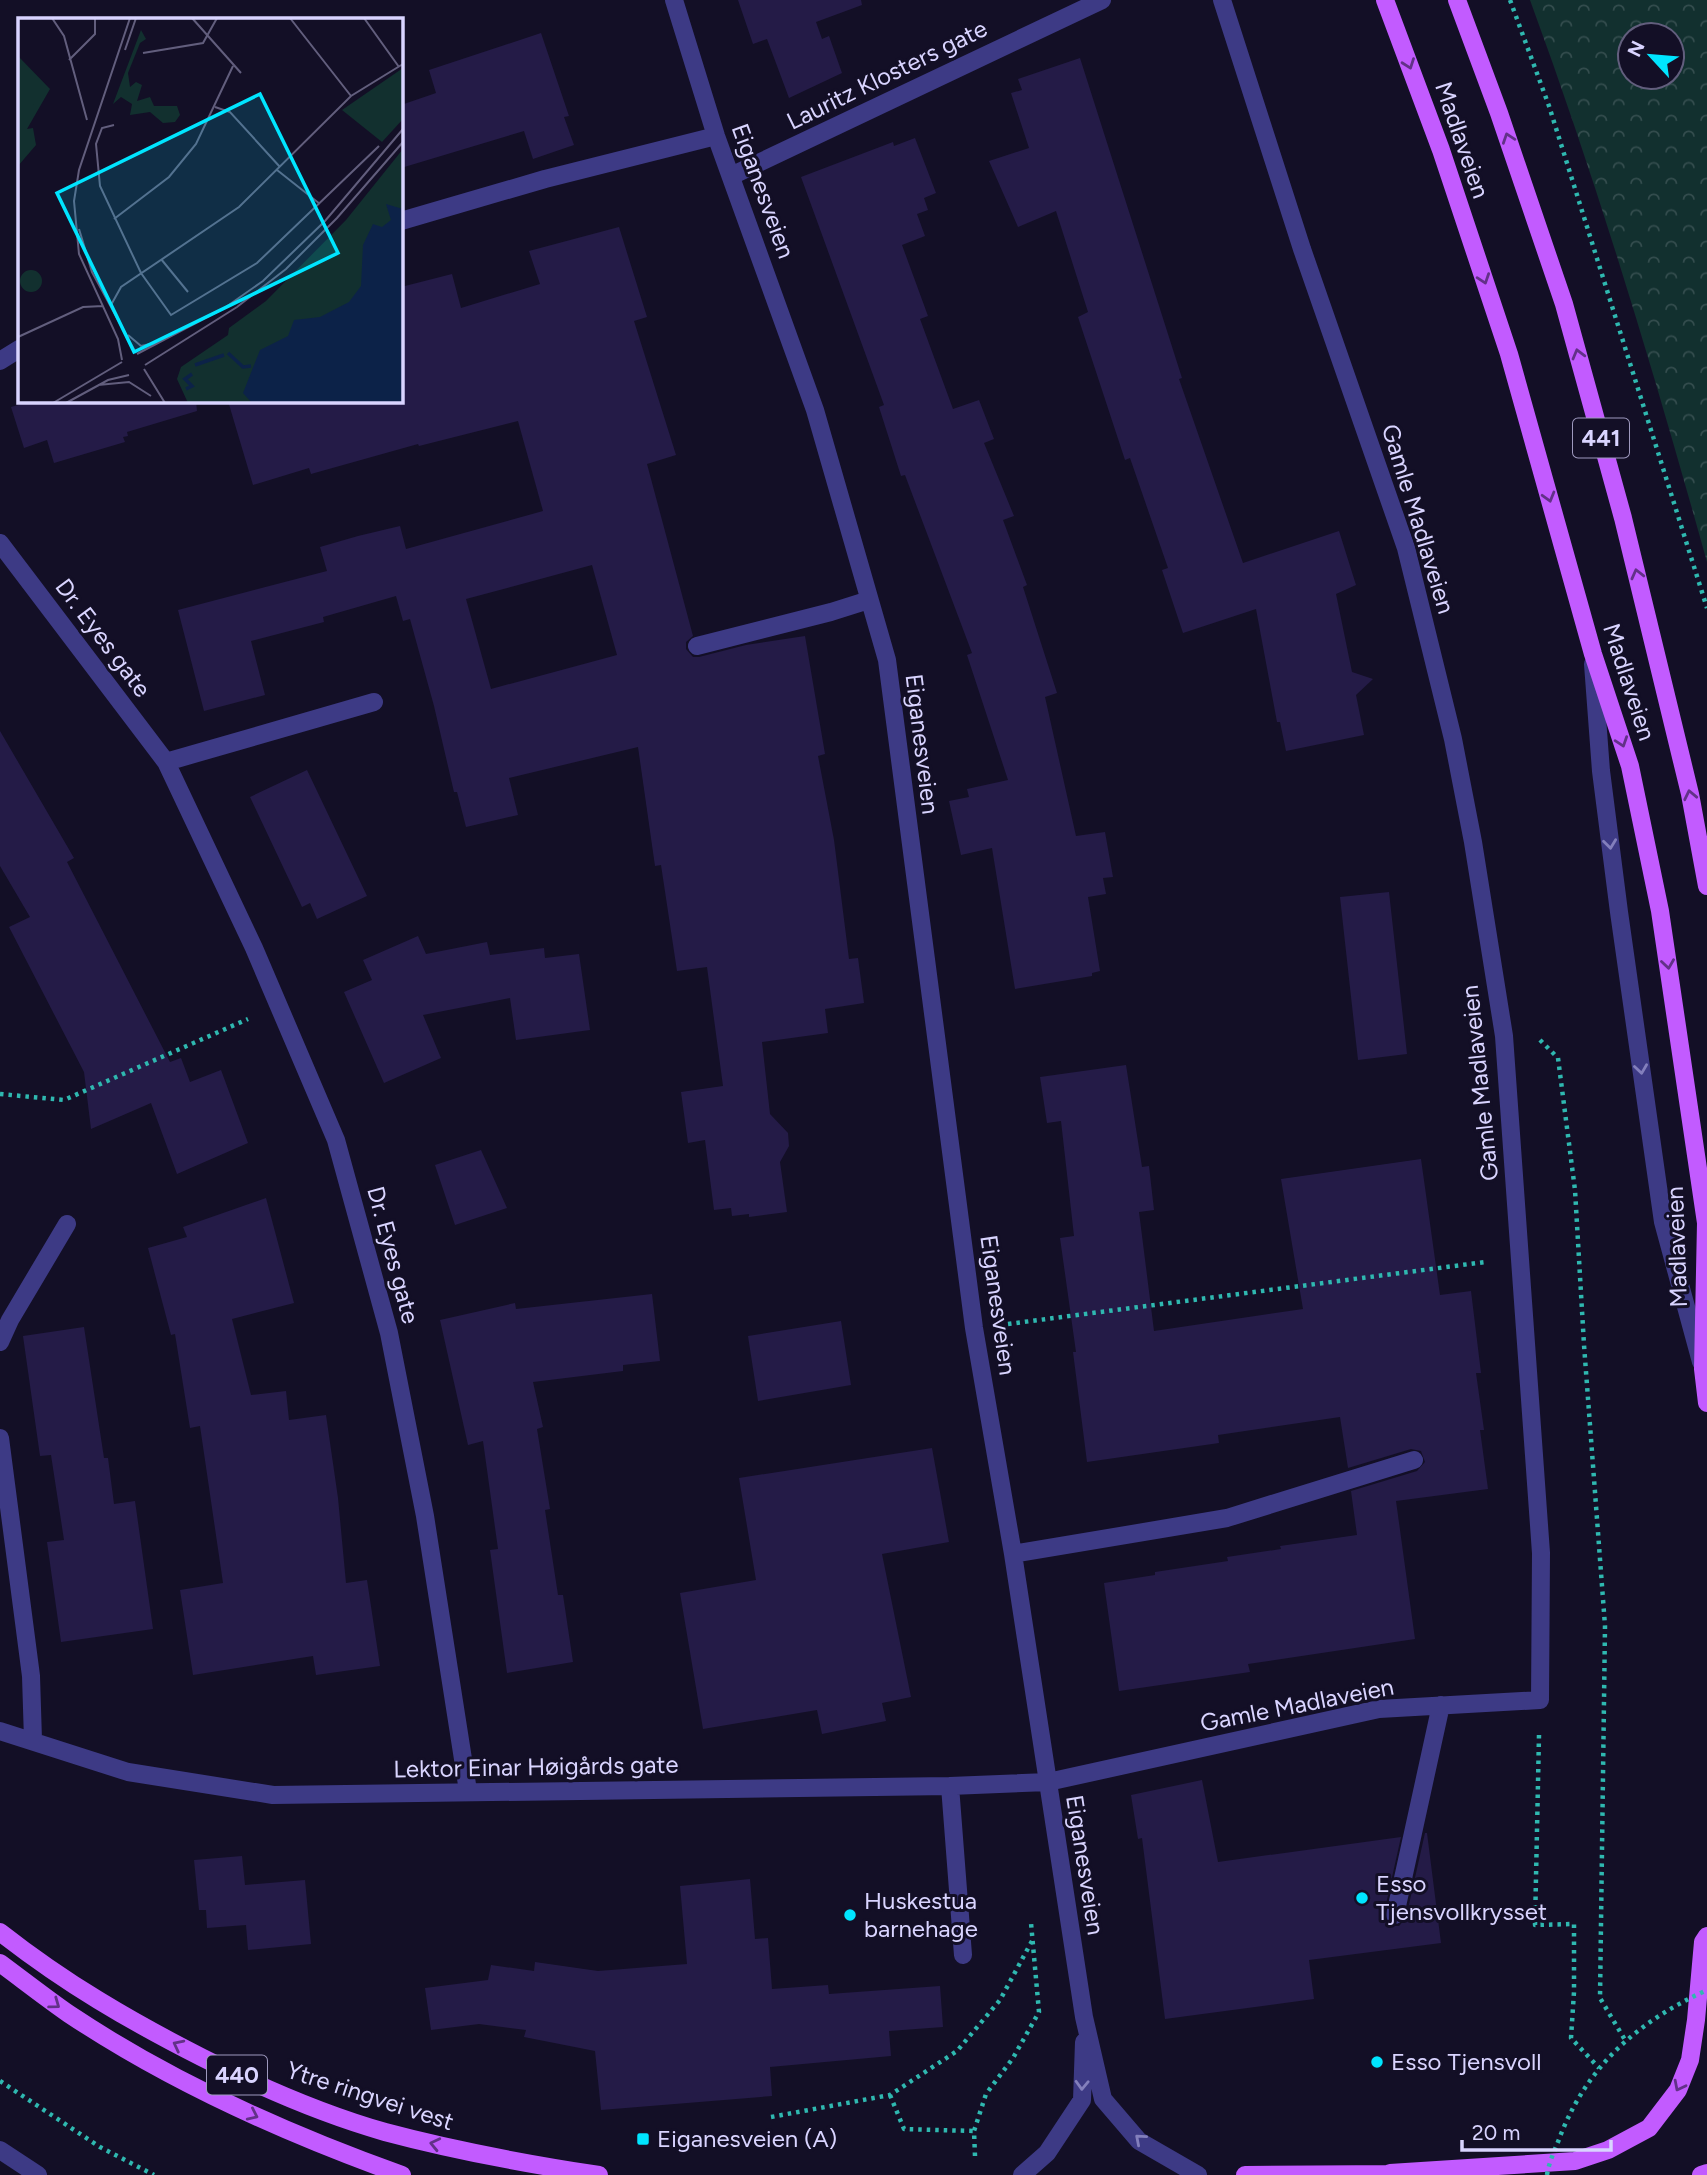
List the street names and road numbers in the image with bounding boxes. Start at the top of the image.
street label: Lauritz Klosters gate [782,13,992,136]
street label: Madlaveien [1429,78,1496,202]
street label: Eiganesveien [726,120,801,262]
road number: 441 [1573,418,1629,458]
street label: Gamle Madlaveien [1376,421,1461,617]
street label: Dr. Eyes gate [49,573,157,703]
street label: Madlaveien [1597,620,1662,744]
street label: Eiganesveien [900,672,945,816]
street label: Gamle Madlaveien [1455,984,1504,1182]
street label: Dr. Eyes gate [361,1183,426,1327]
street label: Madlaveien [1660,1186,1693,1308]
street label: Eiganesveien [974,1233,1023,1377]
street label: Gamle Madlaveien [1198,1672,1396,1737]
street label: Lektor Einar Høigårds gate [393,1750,679,1783]
street label: Eiganesveien [1060,1793,1111,1937]
street label: Ytre ringvei vest [283,2055,457,2136]
road number: 440 [207,2056,267,2094]

